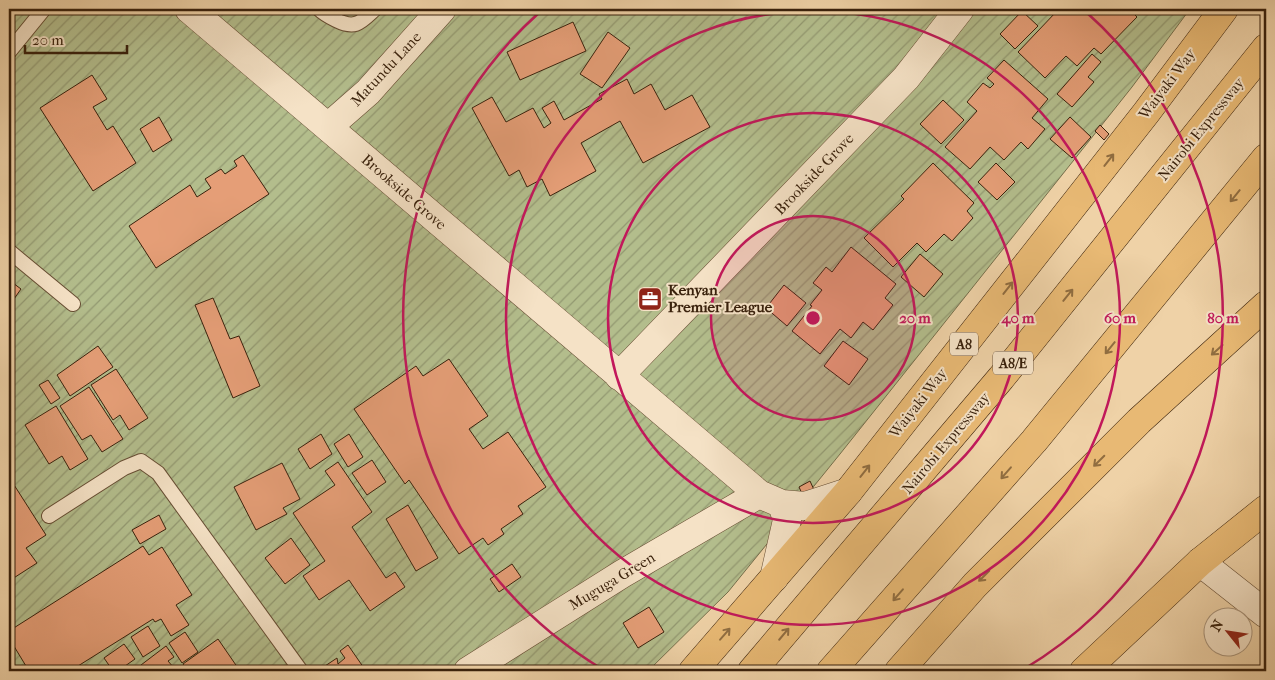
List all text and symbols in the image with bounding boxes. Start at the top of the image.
scale bar [25,22,128,54]
street label: Matundu Lane [347,28,425,110]
text: 20 m [32,31,64,49]
street label: Waiyaki Way [1134,45,1200,123]
street label: Nairobi Expressway [1154,73,1249,184]
street label: Brookside Grove [771,129,858,219]
street label: Brookside Grove [358,150,450,234]
one-way arrow [1103,154,1114,167]
one-way arrow [1230,189,1241,202]
place label: Kenyan Premier League [668,281,773,316]
one-way arrow [1003,282,1014,295]
office icon: Kenyan Premier League [637,286,663,312]
one-way arrow [1062,289,1073,302]
centre of rings [804,309,822,327]
text: 20 m [899,309,931,327]
text: 40 m [1001,309,1035,327]
text: 60 m [1104,309,1137,327]
text: 80 m [1207,309,1239,327]
road number: A8 [950,332,978,356]
one-way arrow [1104,341,1115,354]
one-way arrow [1211,344,1224,355]
road number: A8/E [993,352,1033,374]
street label: Waiyaki Way [885,364,951,442]
street label: Nairobi Expressway [898,388,994,497]
one-way arrow [1093,455,1105,467]
one-way arrow [859,465,870,478]
one-way arrow [1000,466,1011,479]
street label: Muguga Green [566,548,659,614]
one-way arrow [978,570,991,582]
one-way arrow [893,588,904,601]
north arrow [1202,608,1252,658]
text: N [1207,617,1227,635]
one-way arrow [719,628,731,641]
one-way arrow [778,628,789,641]

